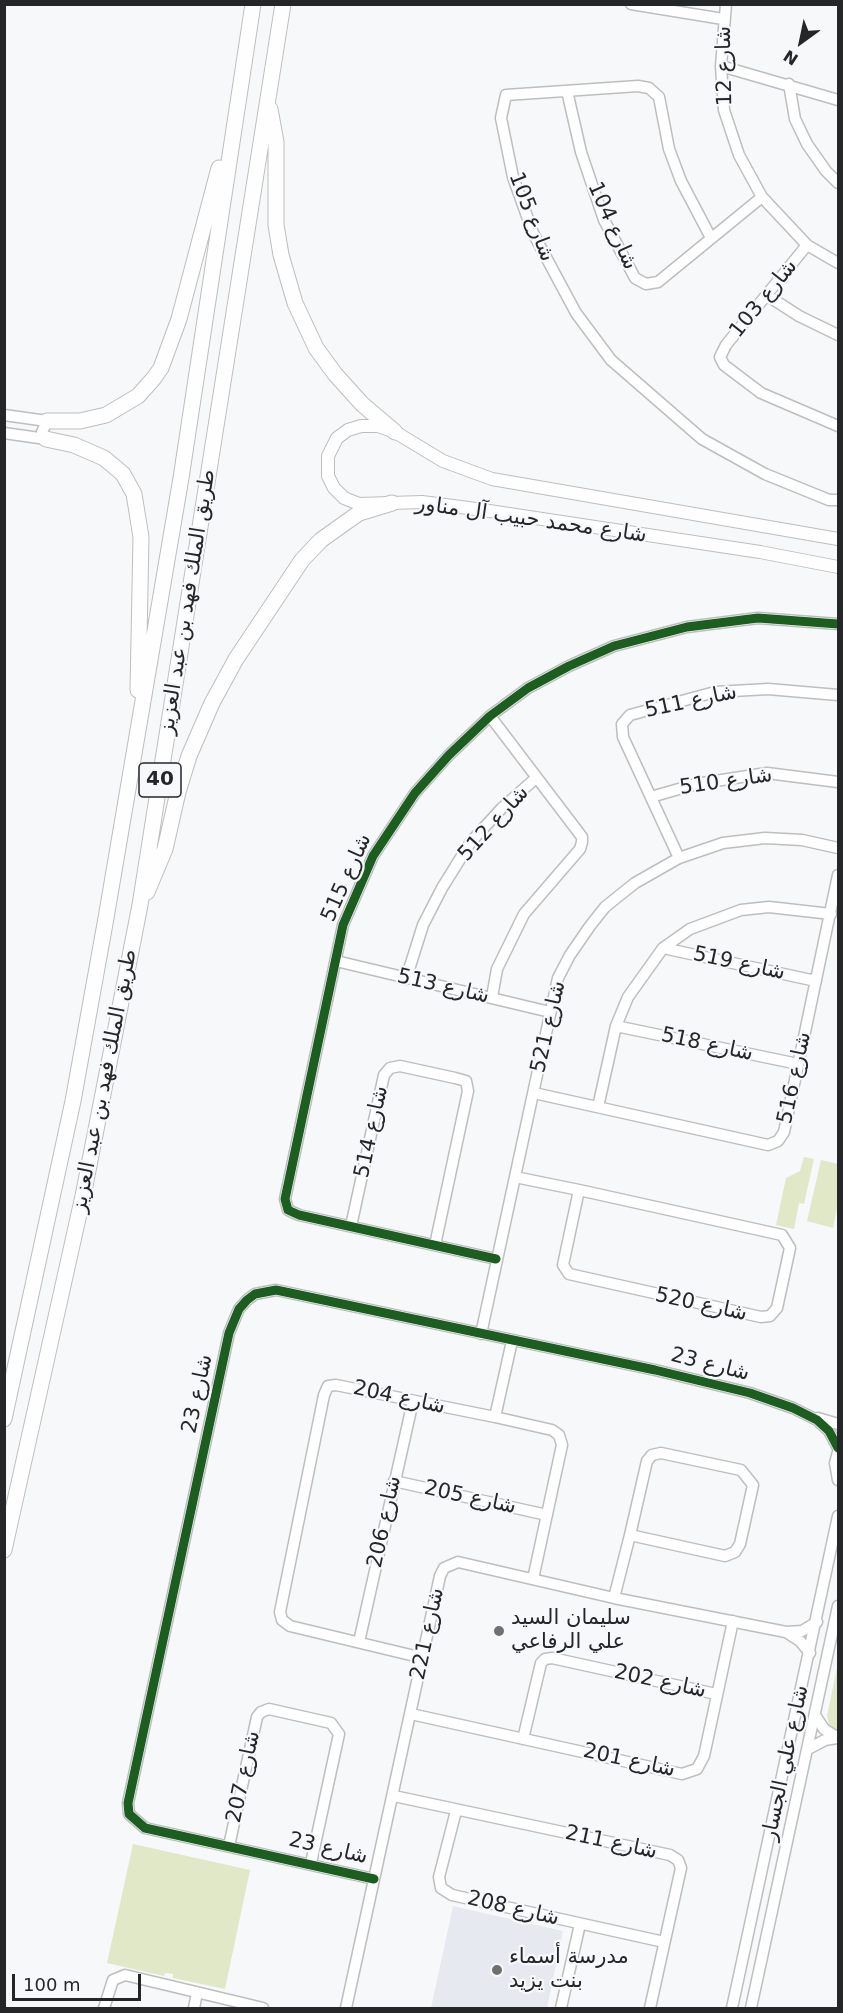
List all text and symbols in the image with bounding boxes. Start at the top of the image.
north arrow [771,12,831,72]
street label: شارع 12 [712,26,738,106]
text: N [780,46,802,69]
street label: شارع 105 [502,169,560,265]
street label: شارع 104 [581,178,643,274]
street label: شارع 103 [725,255,803,343]
street label: طريق الملك فهد بن عبد العزيز [155,468,221,736]
street label: شارع محمد حبيب آل مناور [414,491,648,549]
street label: شارع 511 [643,680,739,724]
road number: 40 [139,763,181,797]
street label: شارع 510 [678,763,774,801]
street label: شارع 512 [453,781,535,867]
street label: شارع 515 [316,830,378,926]
street label: شارع 519 [691,942,787,986]
street label: طريق الملك فهد بن عبد العزيز [67,947,143,1215]
street label: شارع 513 [395,964,491,1010]
street label: شارع 521 [526,979,572,1075]
street label: شارع 518 [659,1023,755,1067]
street label: شارع 516 [773,1030,817,1126]
street label: شارع 514 [350,1084,394,1180]
street label: شارع 520 [653,1283,749,1327]
street label: شارع 23 [668,1343,752,1387]
street label: شارع 23 [177,1352,219,1436]
street label: شارع 204 [351,1376,447,1420]
street label: شارع 206 [363,1474,407,1570]
street label: شارع 205 [422,1476,518,1520]
street label: شارع 221 [406,1586,450,1682]
place label: سليمان السيد علي الرفاعي [511,1606,631,1656]
marker: سليمان السيد علي الرفاعي [492,1624,506,1638]
street label: شارع 202 [612,1660,708,1704]
street label: شارع علي الجسار [757,1683,815,1843]
street label: شارع 207 [222,1729,266,1825]
street label: شارع 201 [581,1739,677,1783]
street label: شارع 211 [563,1821,659,1865]
street label: شارع 23 [286,1828,370,1870]
street label: شارع 208 [465,1886,561,1932]
place label: مدرسة أسماء بنت يزيد [509,1945,629,1995]
scale bar [15,1962,144,2000]
marker: مدرسة أسماء بنت يزيد [490,1963,504,1977]
text: 100 m [23,1974,81,1995]

